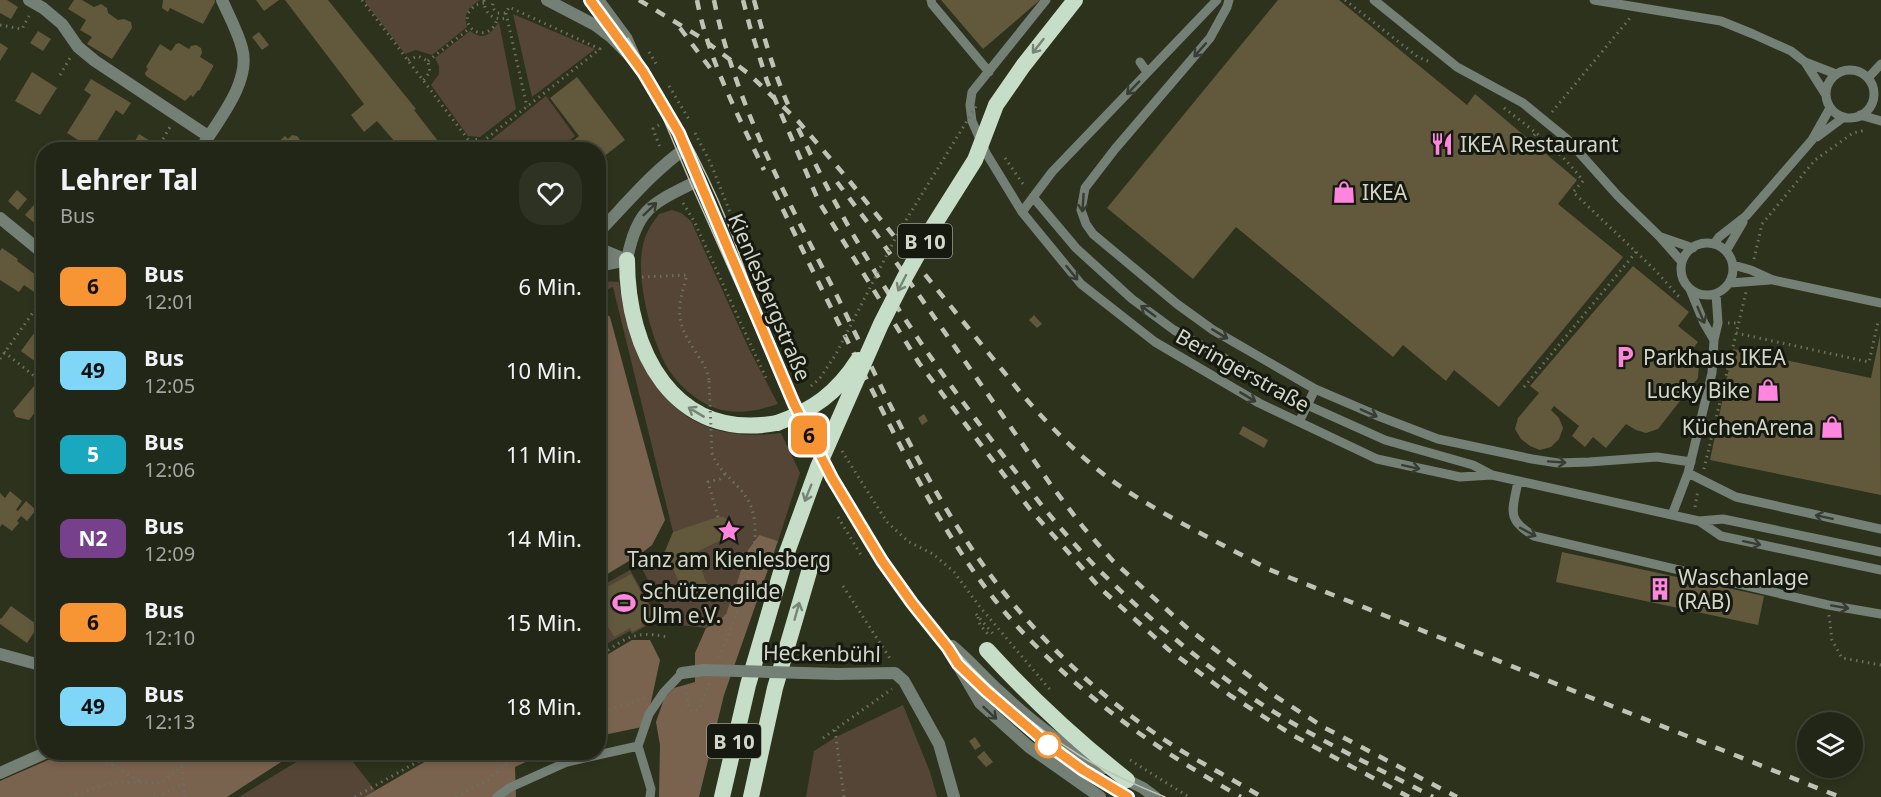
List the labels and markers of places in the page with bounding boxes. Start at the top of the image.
place label: IKEA Restaurant [1460,130,1619,158]
restaurant icon: IKEA Restaurant [1429,131,1455,157]
place label: IKEA [1362,178,1408,206]
shop icon: IKEA [1331,179,1357,205]
place label: Parkhaus IKEA [1643,343,1786,371]
parking icon: Parkhaus IKEA [1612,344,1638,370]
place label: Lucky Bike [1646,376,1750,404]
shop icon: Lucky Bike [1755,377,1781,403]
place label: KüchenArena [1682,413,1814,441]
shop icon: KüchenArena [1819,414,1845,440]
place icon: Tanz am Kienlesberg [716,518,742,544]
place label: Tanz am Kienlesberg [627,545,831,573]
place label: Waschanlage (RAB) [1678,563,1809,615]
building icon: Waschanlage (RAB) [1647,576,1673,602]
place label: Schützengilde Ulm e.V. [642,577,780,629]
sports icon: Schützengilde Ulm e.V. [611,590,637,616]
unlabelled marker [1035,732,1061,758]

